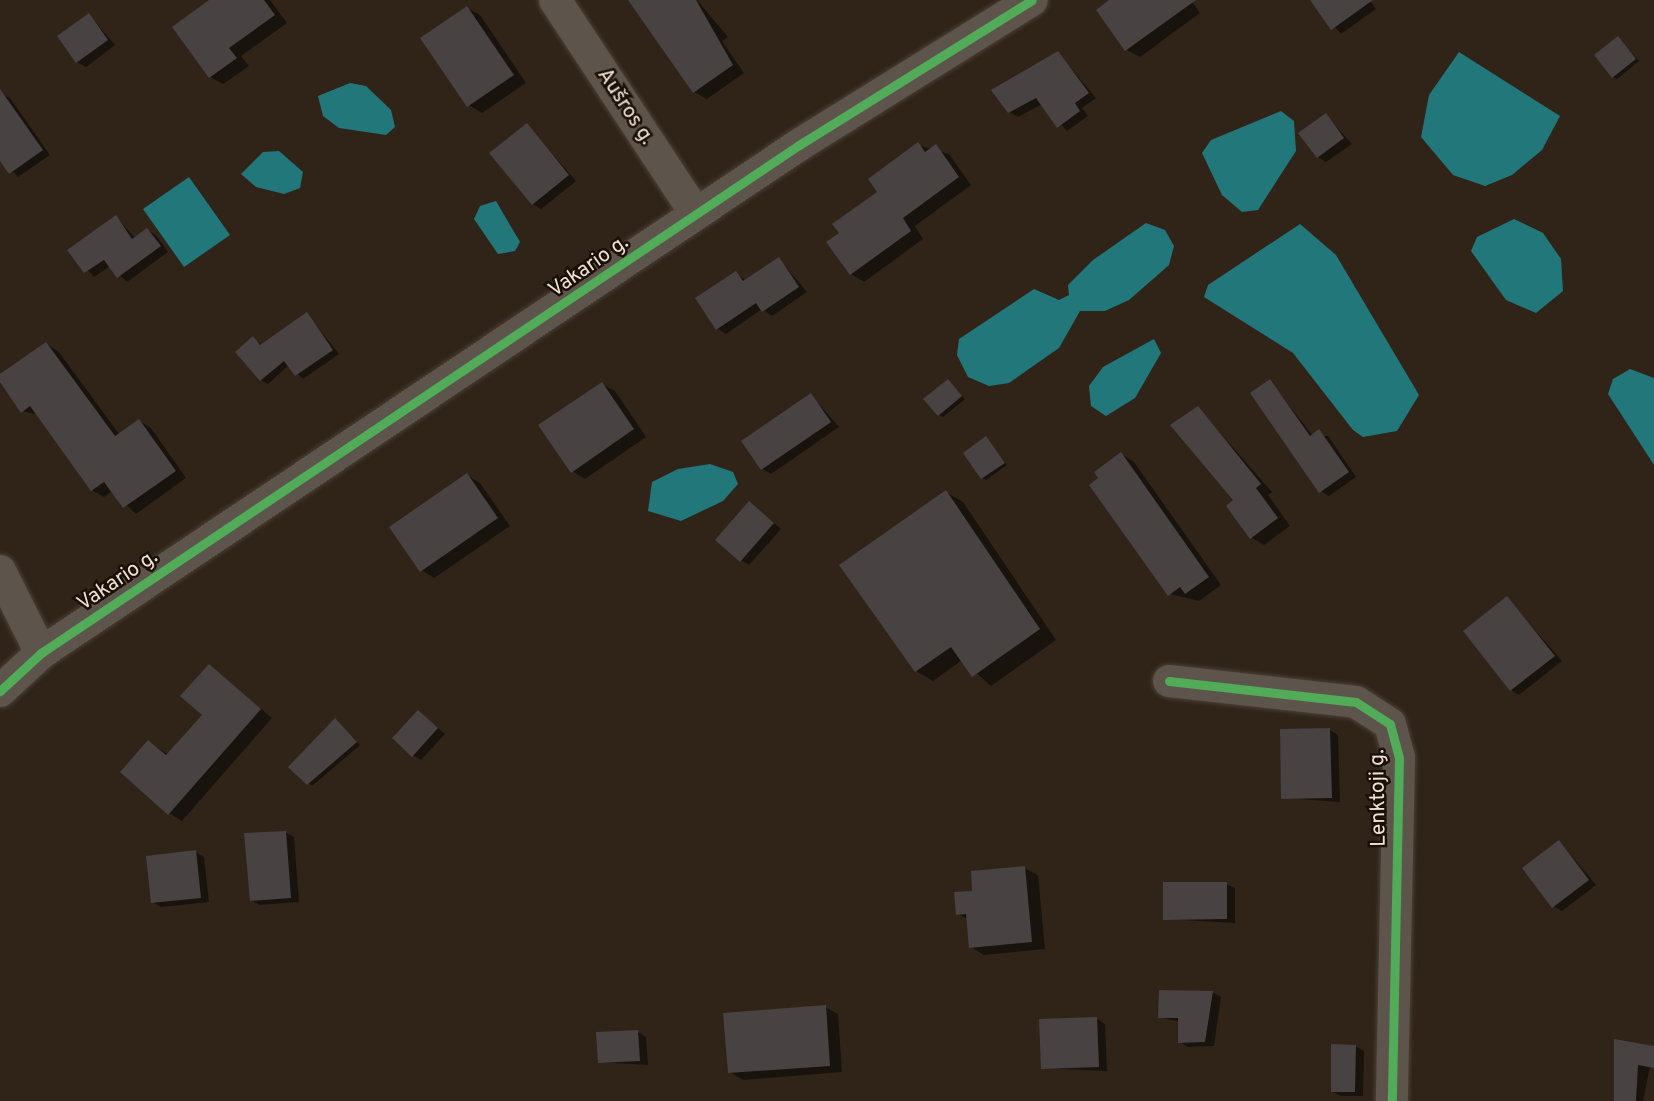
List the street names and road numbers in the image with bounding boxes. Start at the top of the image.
street label: Aušros g. [591,64,659,150]
street label: Vakario g. [544,230,634,304]
street label: Vakario g. [73,545,163,617]
street label: Lenktoji g. [1366,749,1392,847]

